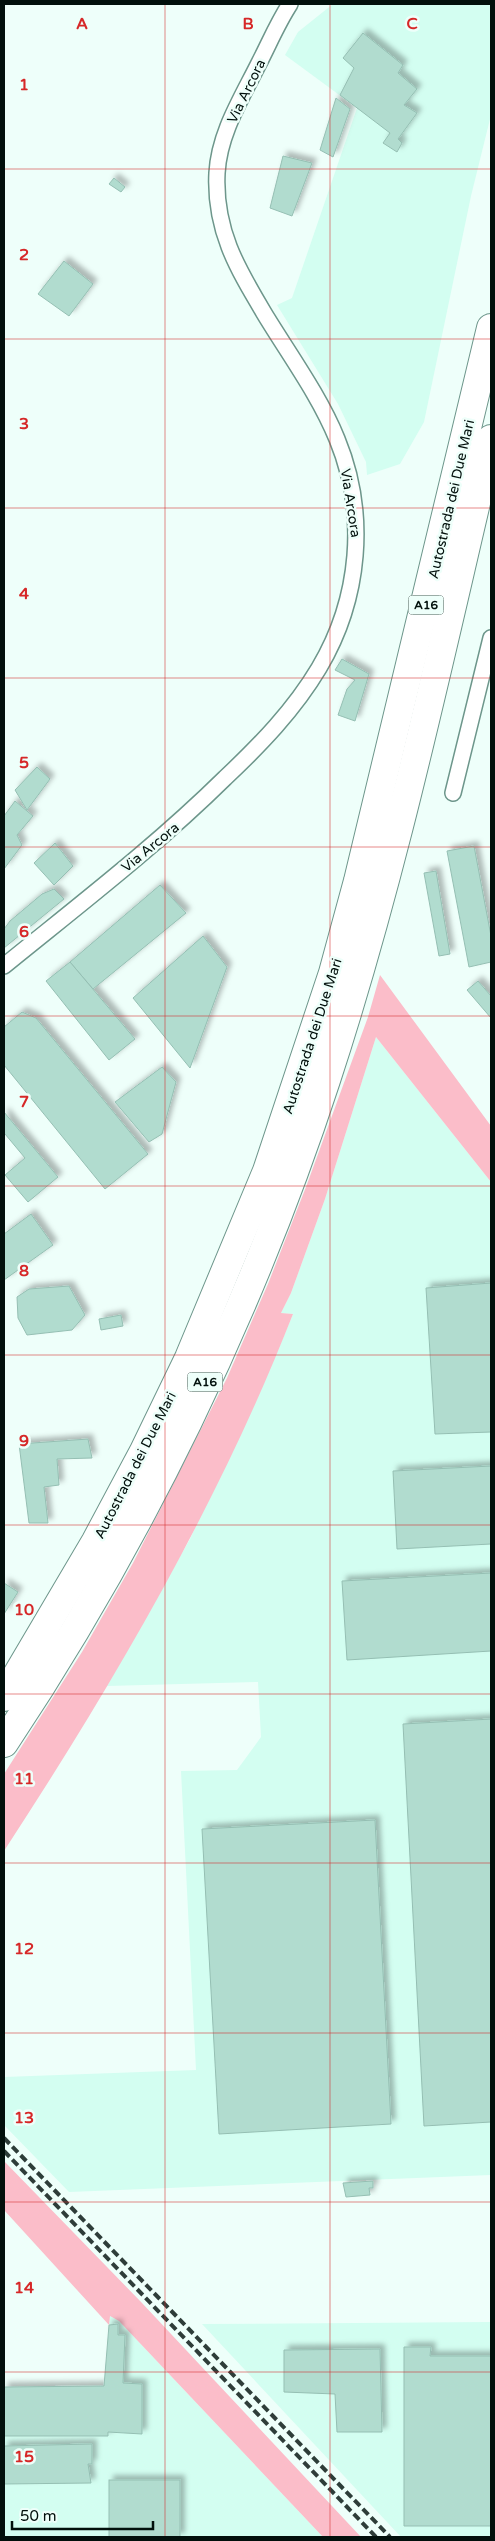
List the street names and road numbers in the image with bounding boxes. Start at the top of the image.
street label: Via Arcora [224,56,269,126]
street label: Autostrada dei Due Mari [425,418,478,580]
street label: Via Arcora [337,468,364,539]
road number: A16 [408,596,444,614]
street label: Via Arcora [118,819,183,876]
street label: Autostrada dei Due Mari [279,956,346,1116]
road number: A16 [188,1372,222,1391]
street label: Autostrada dei Due Mari [91,1389,180,1542]

